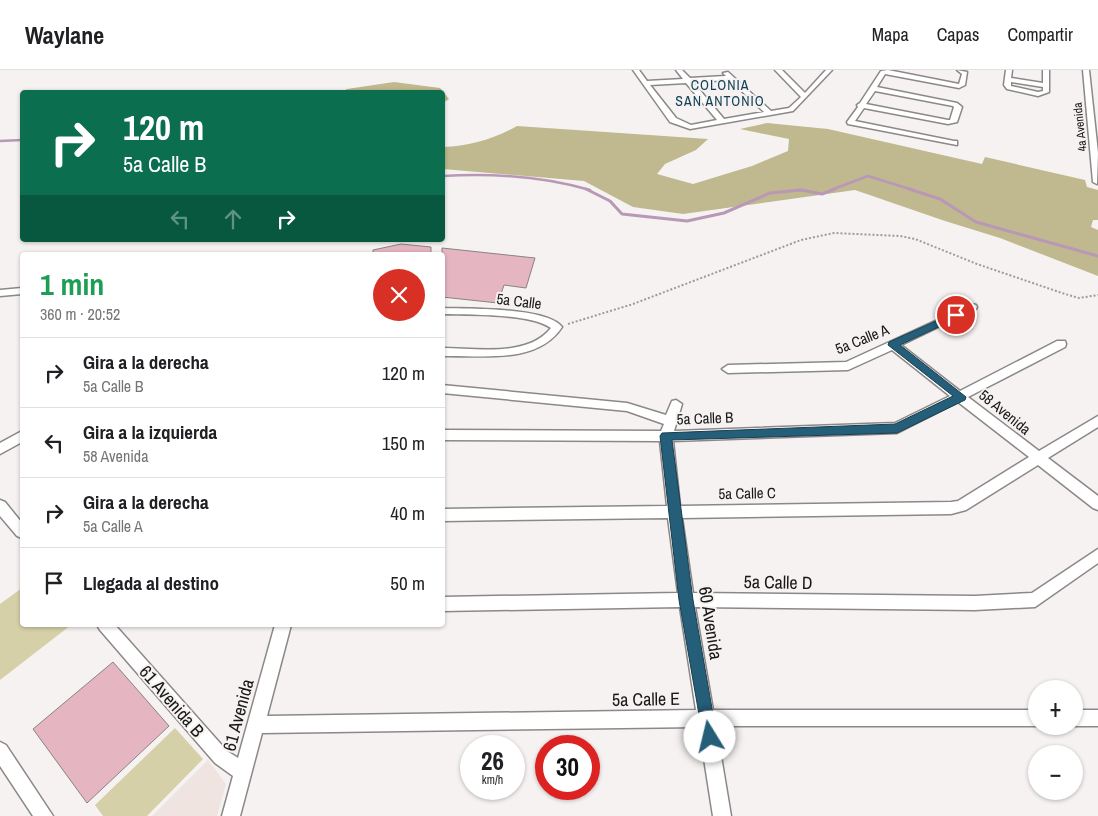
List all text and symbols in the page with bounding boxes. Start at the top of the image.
text: Waylane [25,19,104,51]
text: Mapa [872,22,909,47]
text: Capas [937,22,979,47]
text: Compartir [1007,22,1073,47]
district label: COLONIA SAN ANTONIO [675,76,765,110]
street label: 4a Avenida [1069,101,1091,152]
text: 120 m [123,104,204,151]
icon: right [40,110,105,175]
text: 5a Calle B [123,149,206,179]
icon: left [166,205,194,233]
icon: ahead [219,205,247,233]
icon: right [272,205,300,233]
text: 1 min [40,264,104,304]
button: close [373,269,425,321]
street label: 5a Calle [495,288,543,314]
pin [935,294,977,336]
icon: arrive [942,301,970,329]
text: 360 m · 20:52 [40,303,120,325]
street label: 5a Calle A [832,318,893,359]
text: Gira a la derecha [83,349,209,375]
icon: right [40,359,68,387]
text: 120 m [382,360,425,386]
text: 5a Calle B [83,375,144,397]
street label: 58 Avenida [975,385,1036,440]
street label: 5a Calle B [676,407,734,429]
text: Gira a la izquierda [83,419,217,445]
icon: left [40,429,68,457]
text: 150 m [382,430,425,456]
text: 58 Avenida [83,445,148,467]
street label: 5a Calle C [718,482,776,504]
text: Gira a la derecha [83,489,209,515]
icon: right [40,499,68,527]
text: 40 m [390,500,425,526]
text: 5a Calle A [83,515,143,537]
icon: arrive [40,569,68,597]
street label: 5a Calle D [743,569,813,595]
text: Llegada al destino [83,570,219,596]
text: 50 m [390,570,425,596]
street label: 60 Avenida [693,585,729,661]
street label: 61 Avenida B [134,660,210,742]
street label: 61 Avenida [216,676,260,754]
map controls [1028,680,1083,800]
button: + [1028,680,1083,735]
street label: 5a Calle E [612,686,680,712]
position arrow [683,710,735,762]
speed limit sign: 30 [535,735,600,800]
text: 26 [481,744,504,778]
button: − [1028,745,1083,800]
text: km/h [482,772,503,788]

